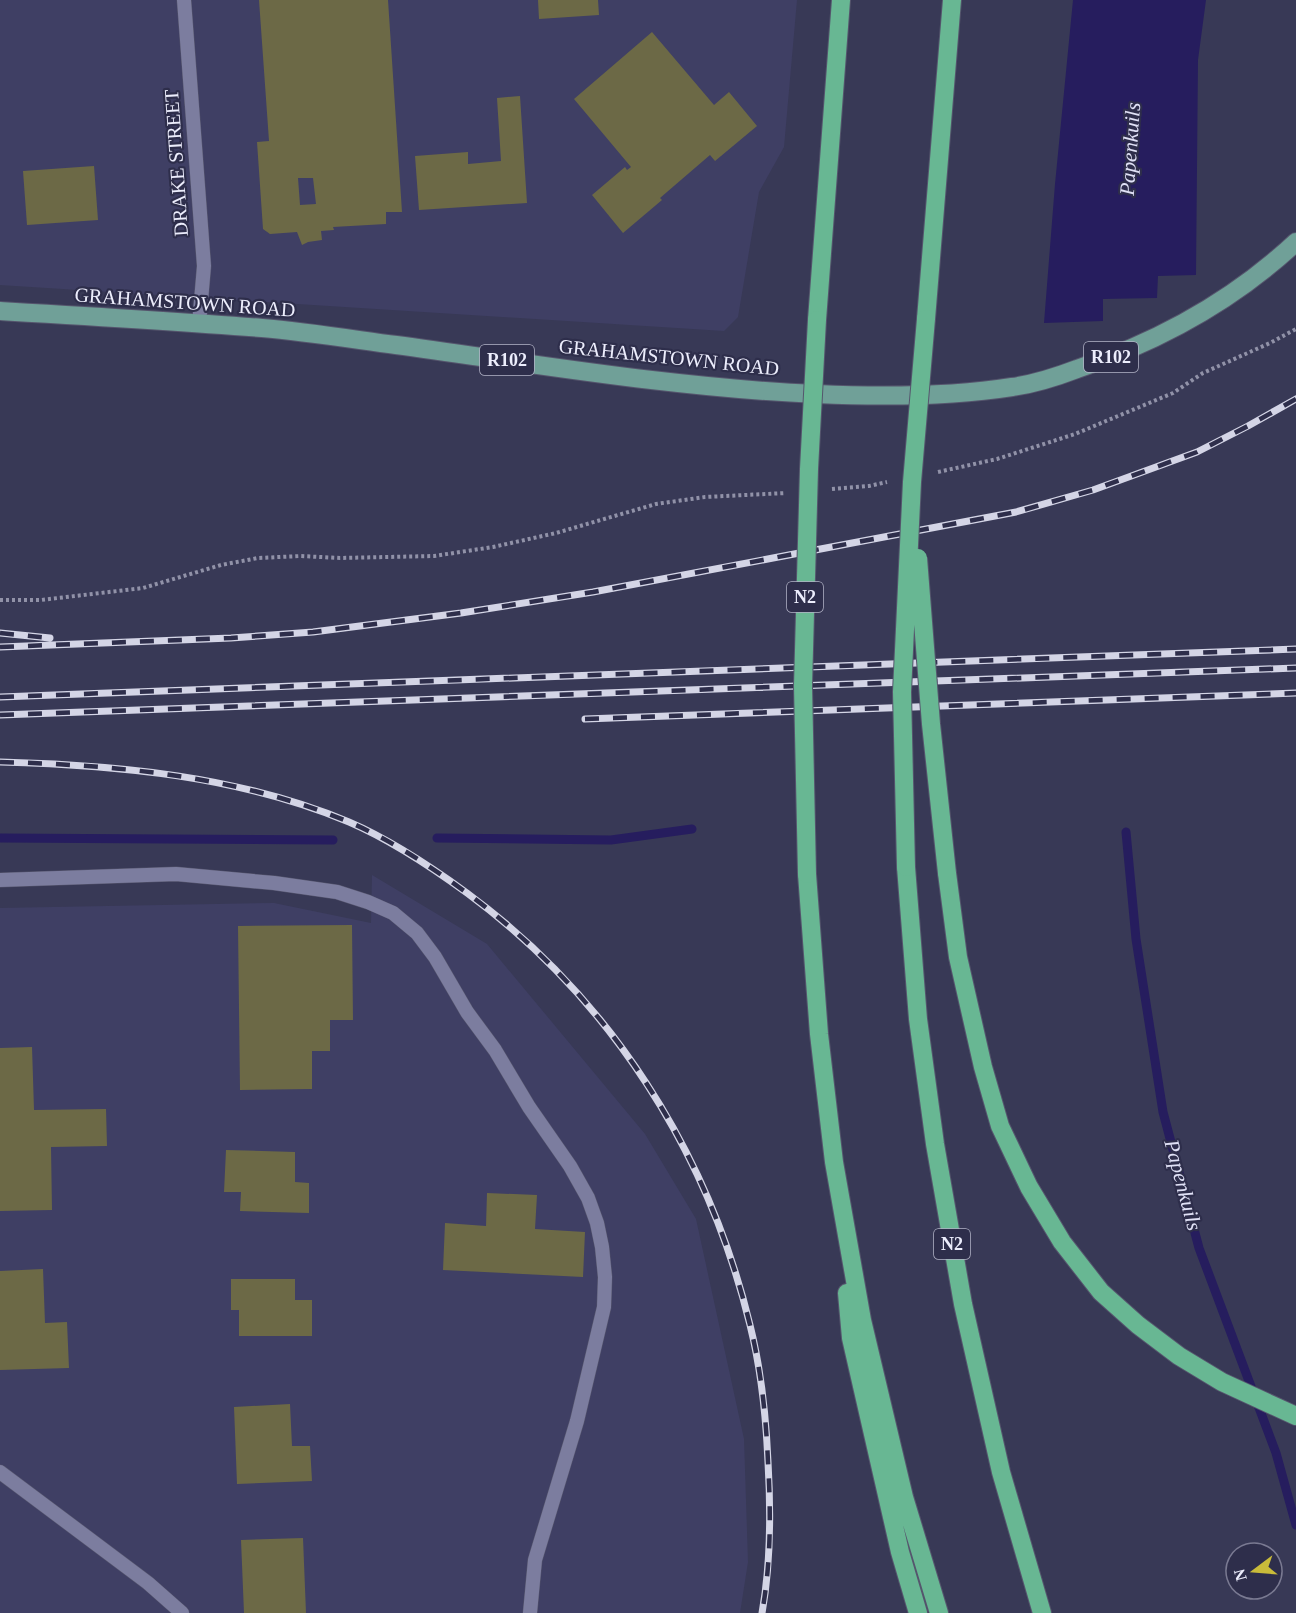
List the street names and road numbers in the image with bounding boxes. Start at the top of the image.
street label: DRAKE STREET [160,89,192,237]
street label: GRAHAMSTOWN ROAD [74,283,296,321]
street label: GRAHAMSTOWN ROAD [558,334,780,380]
road number: R102 [1084,342,1138,372]
road number: R102 [480,345,534,375]
road number: N2 [787,582,823,612]
road number: N2 [934,1229,970,1259]

